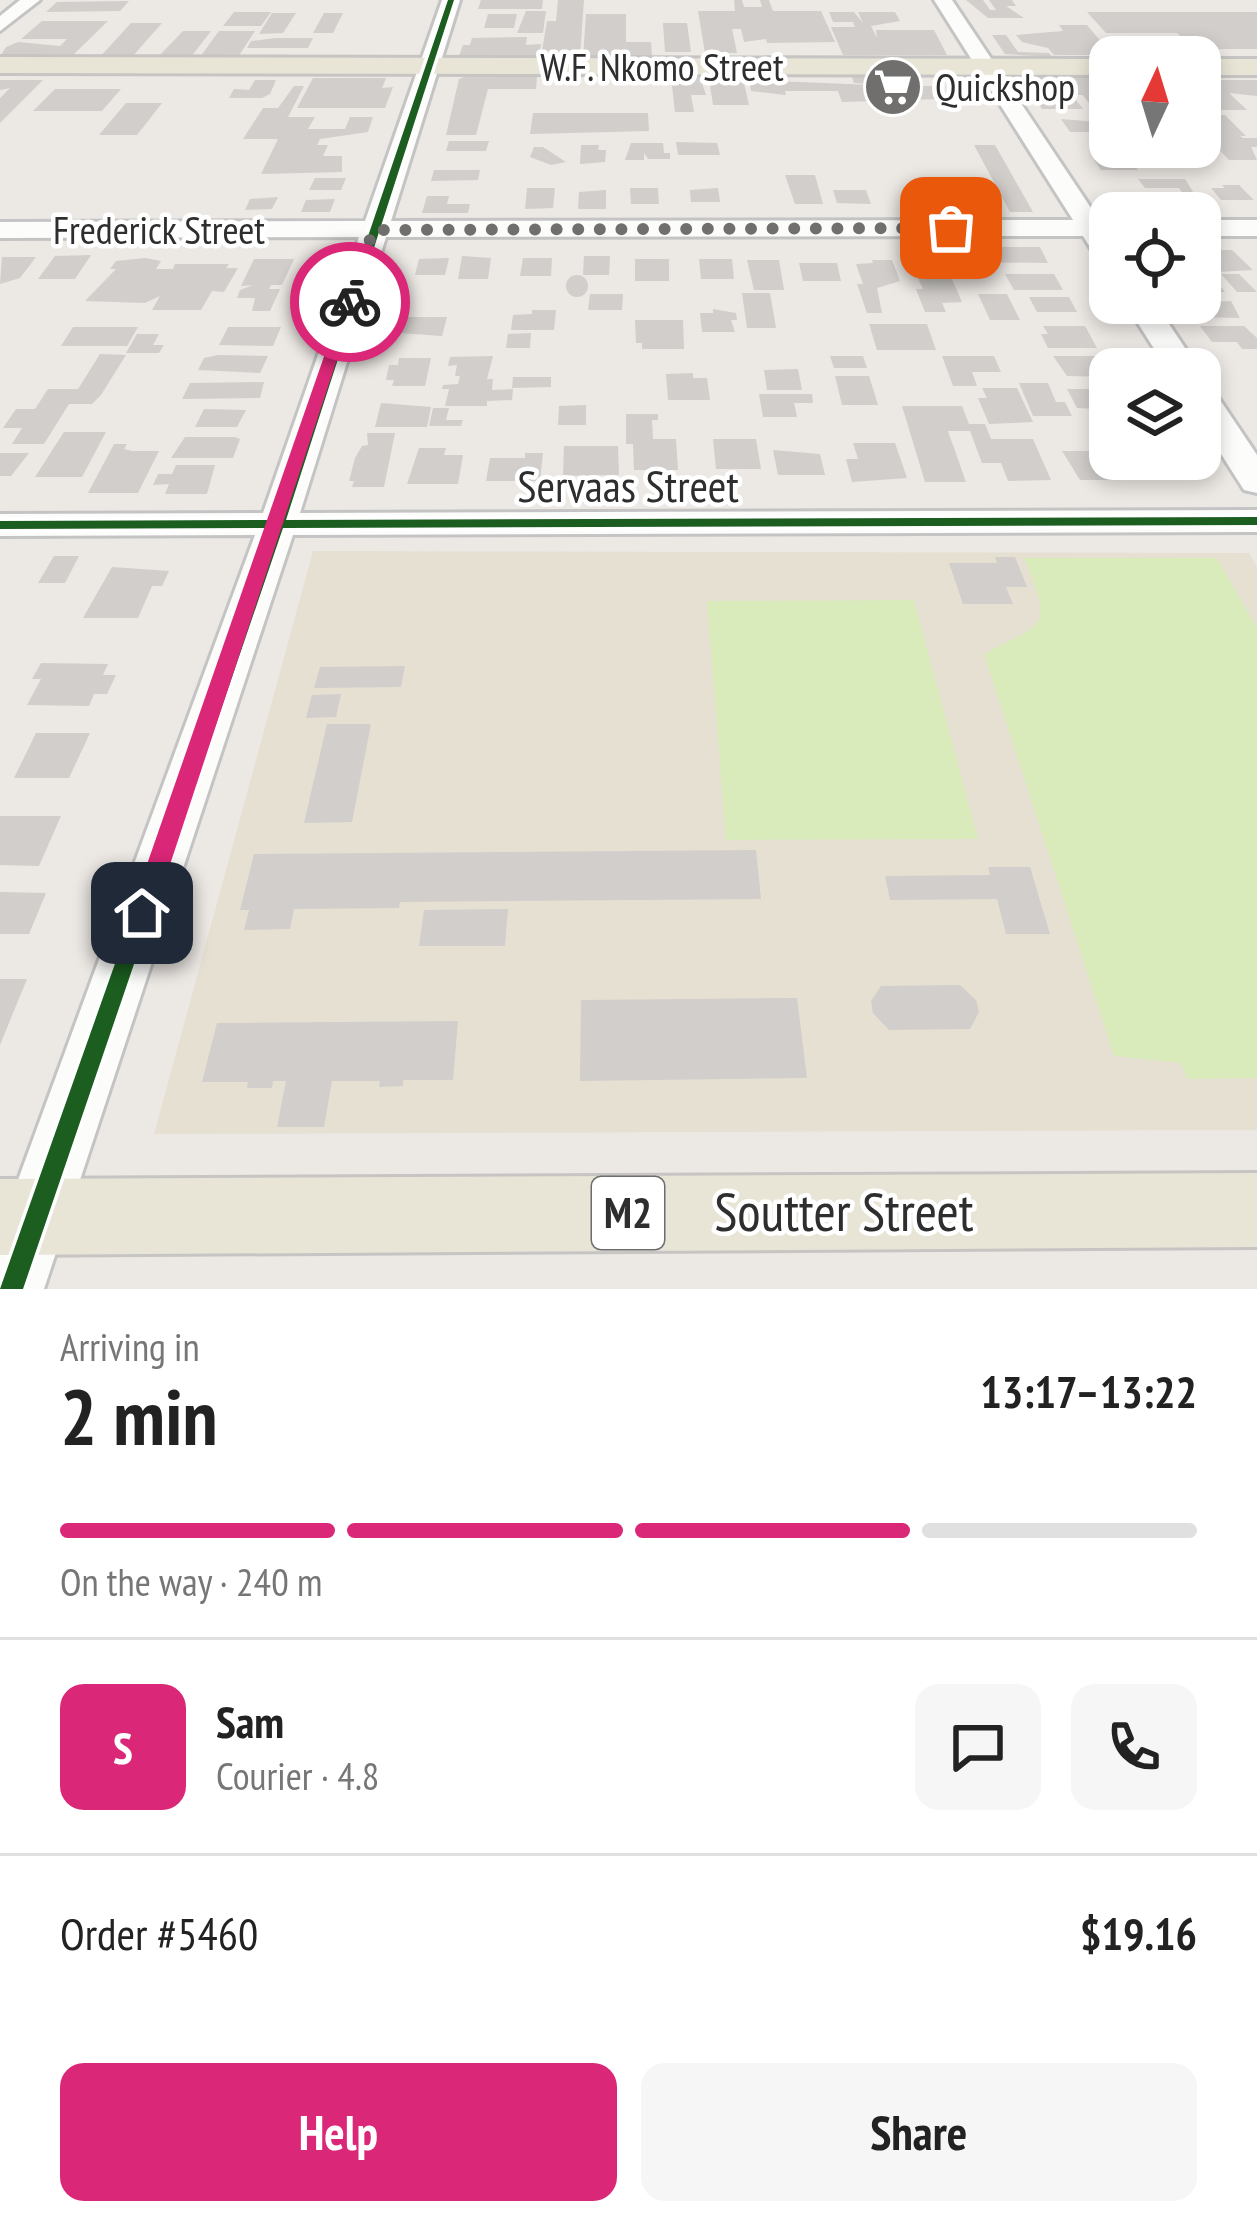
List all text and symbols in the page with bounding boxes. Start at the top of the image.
north arrow [1089,36,1221,168]
map controls [1089,36,1221,480]
street label: W.F. Nkomo Street [540,41,784,92]
supermarket icon: Quickshop [862,56,924,118]
place label: Quickshop [935,61,1075,112]
pin [900,177,1002,279]
button: locate [1089,192,1221,324]
icon: bag [918,195,984,261]
street label: Frederick Street [53,204,265,255]
courier [290,242,410,362]
icon: bike [317,269,383,335]
button: layers [1089,348,1221,480]
street label: Servaas Street [517,456,739,514]
pin [91,862,193,964]
icon: home [109,880,175,946]
street label: Soutter Street [714,1176,974,1246]
road number: M2 [592,1177,664,1249]
text: Arriving in [60,1321,200,1372]
text: 13:17–13:22 [980,1362,1197,1420]
text: 2 min [60,1366,218,1467]
text: On the way · 240 m [60,1556,322,1607]
button: chat [915,1684,1041,1810]
button: phone [1071,1684,1197,1810]
text: Sam [216,1692,284,1750]
text: S [113,1718,133,1776]
text: Courier · 4.8 [216,1750,379,1801]
text: Order #5460 [60,1904,258,1962]
text: $19.16 [1080,1904,1197,1962]
button: Help [60,2063,617,2201]
button: Share [641,2063,1197,2201]

